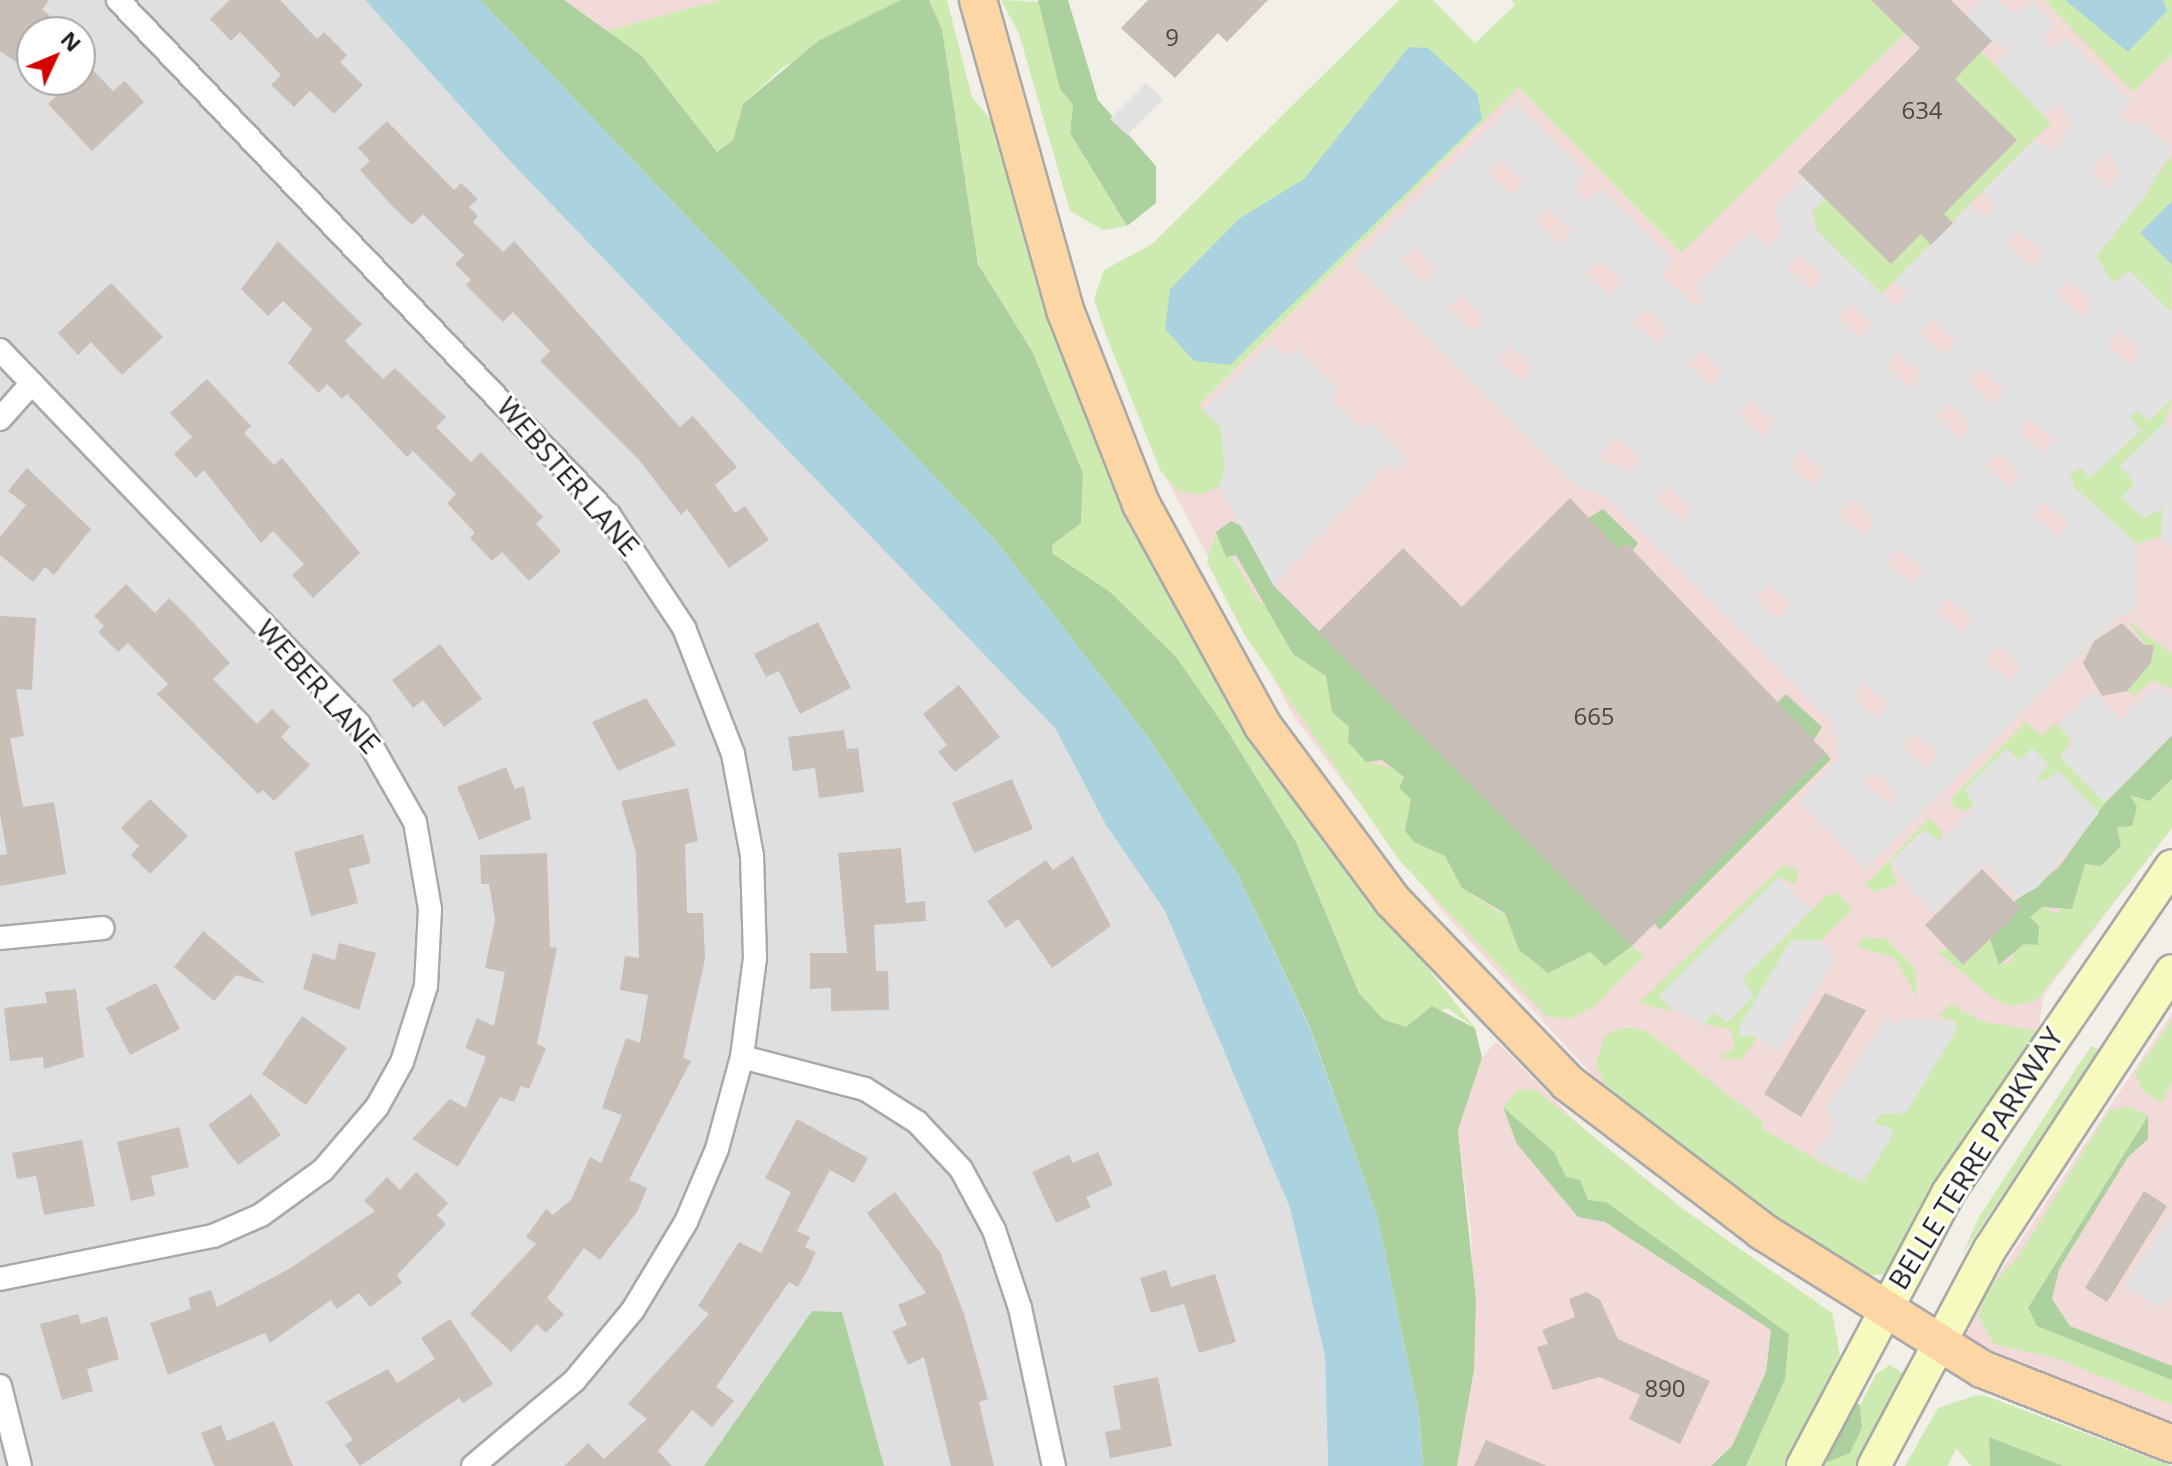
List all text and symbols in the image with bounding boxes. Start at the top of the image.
north arrow [16,16,96,96]
house number: 9 [1165,23,1179,51]
text: N [55,24,89,58]
house number: 634 [1901,96,1943,124]
street label: WEBSTER LANE [491,390,647,562]
street label: WEBER LANE [250,612,388,760]
house number: 665 [1573,702,1615,730]
street label: BELLE TERRE PARKWAY [1881,1021,2069,1295]
house number: 890 [1644,1374,1686,1402]

